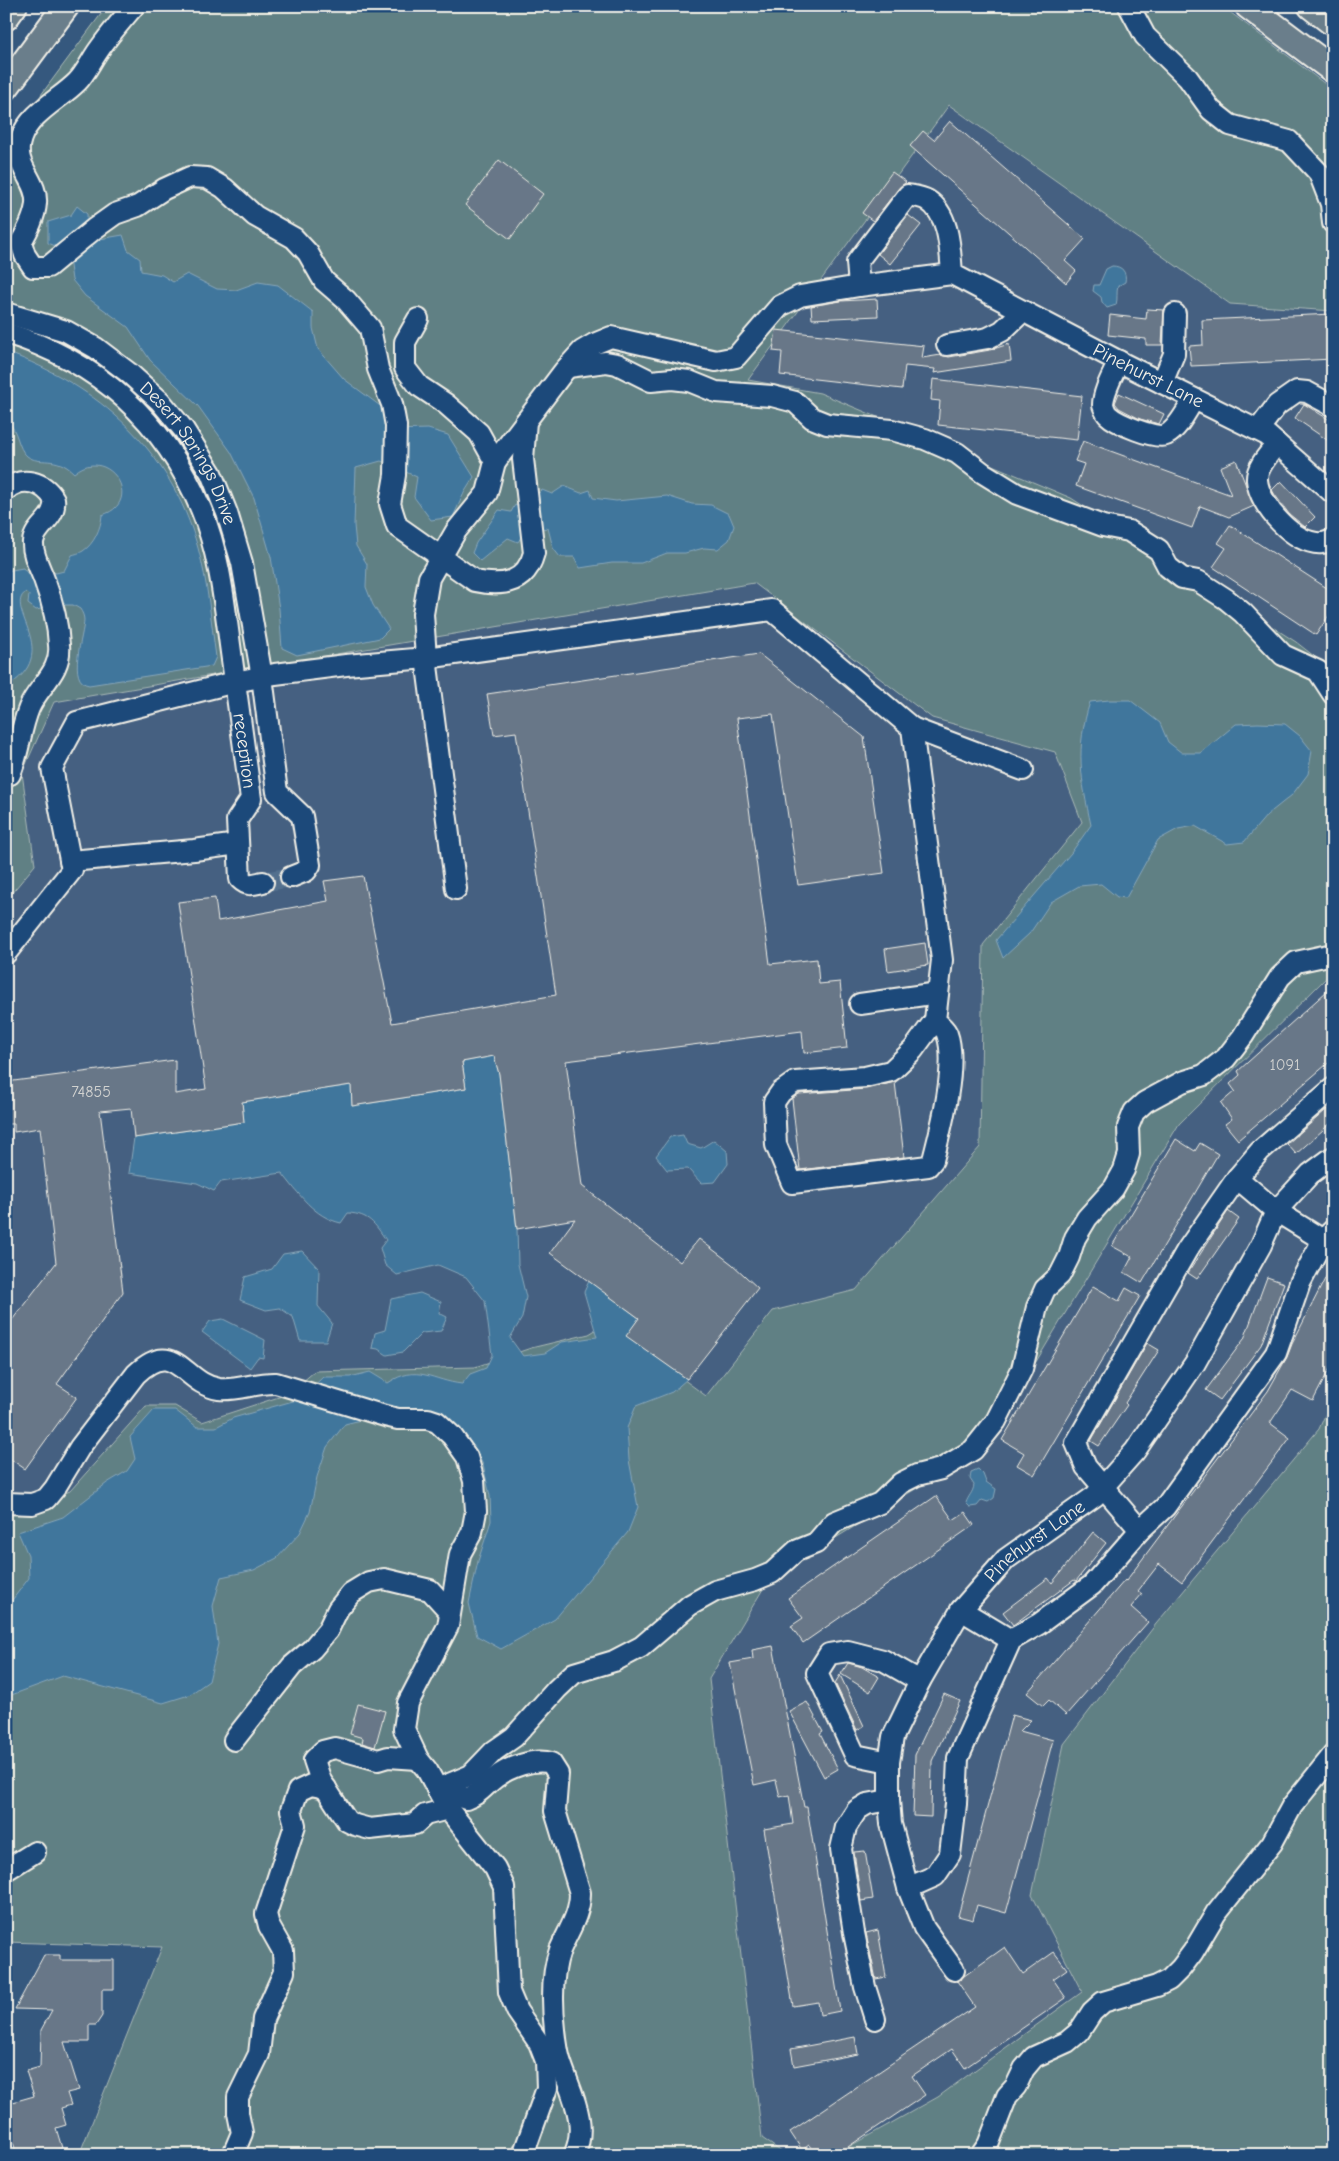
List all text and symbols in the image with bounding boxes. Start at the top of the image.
street label: Pinehurst Lane [1089,339,1207,413]
street label: Desert Springs Drive [135,377,241,527]
street label: reception [228,712,260,790]
house number: 1091 [1270,1056,1300,1074]
house number: 74855 [71,1083,111,1101]
street label: Pinehurst Lane [980,1496,1089,1587]

